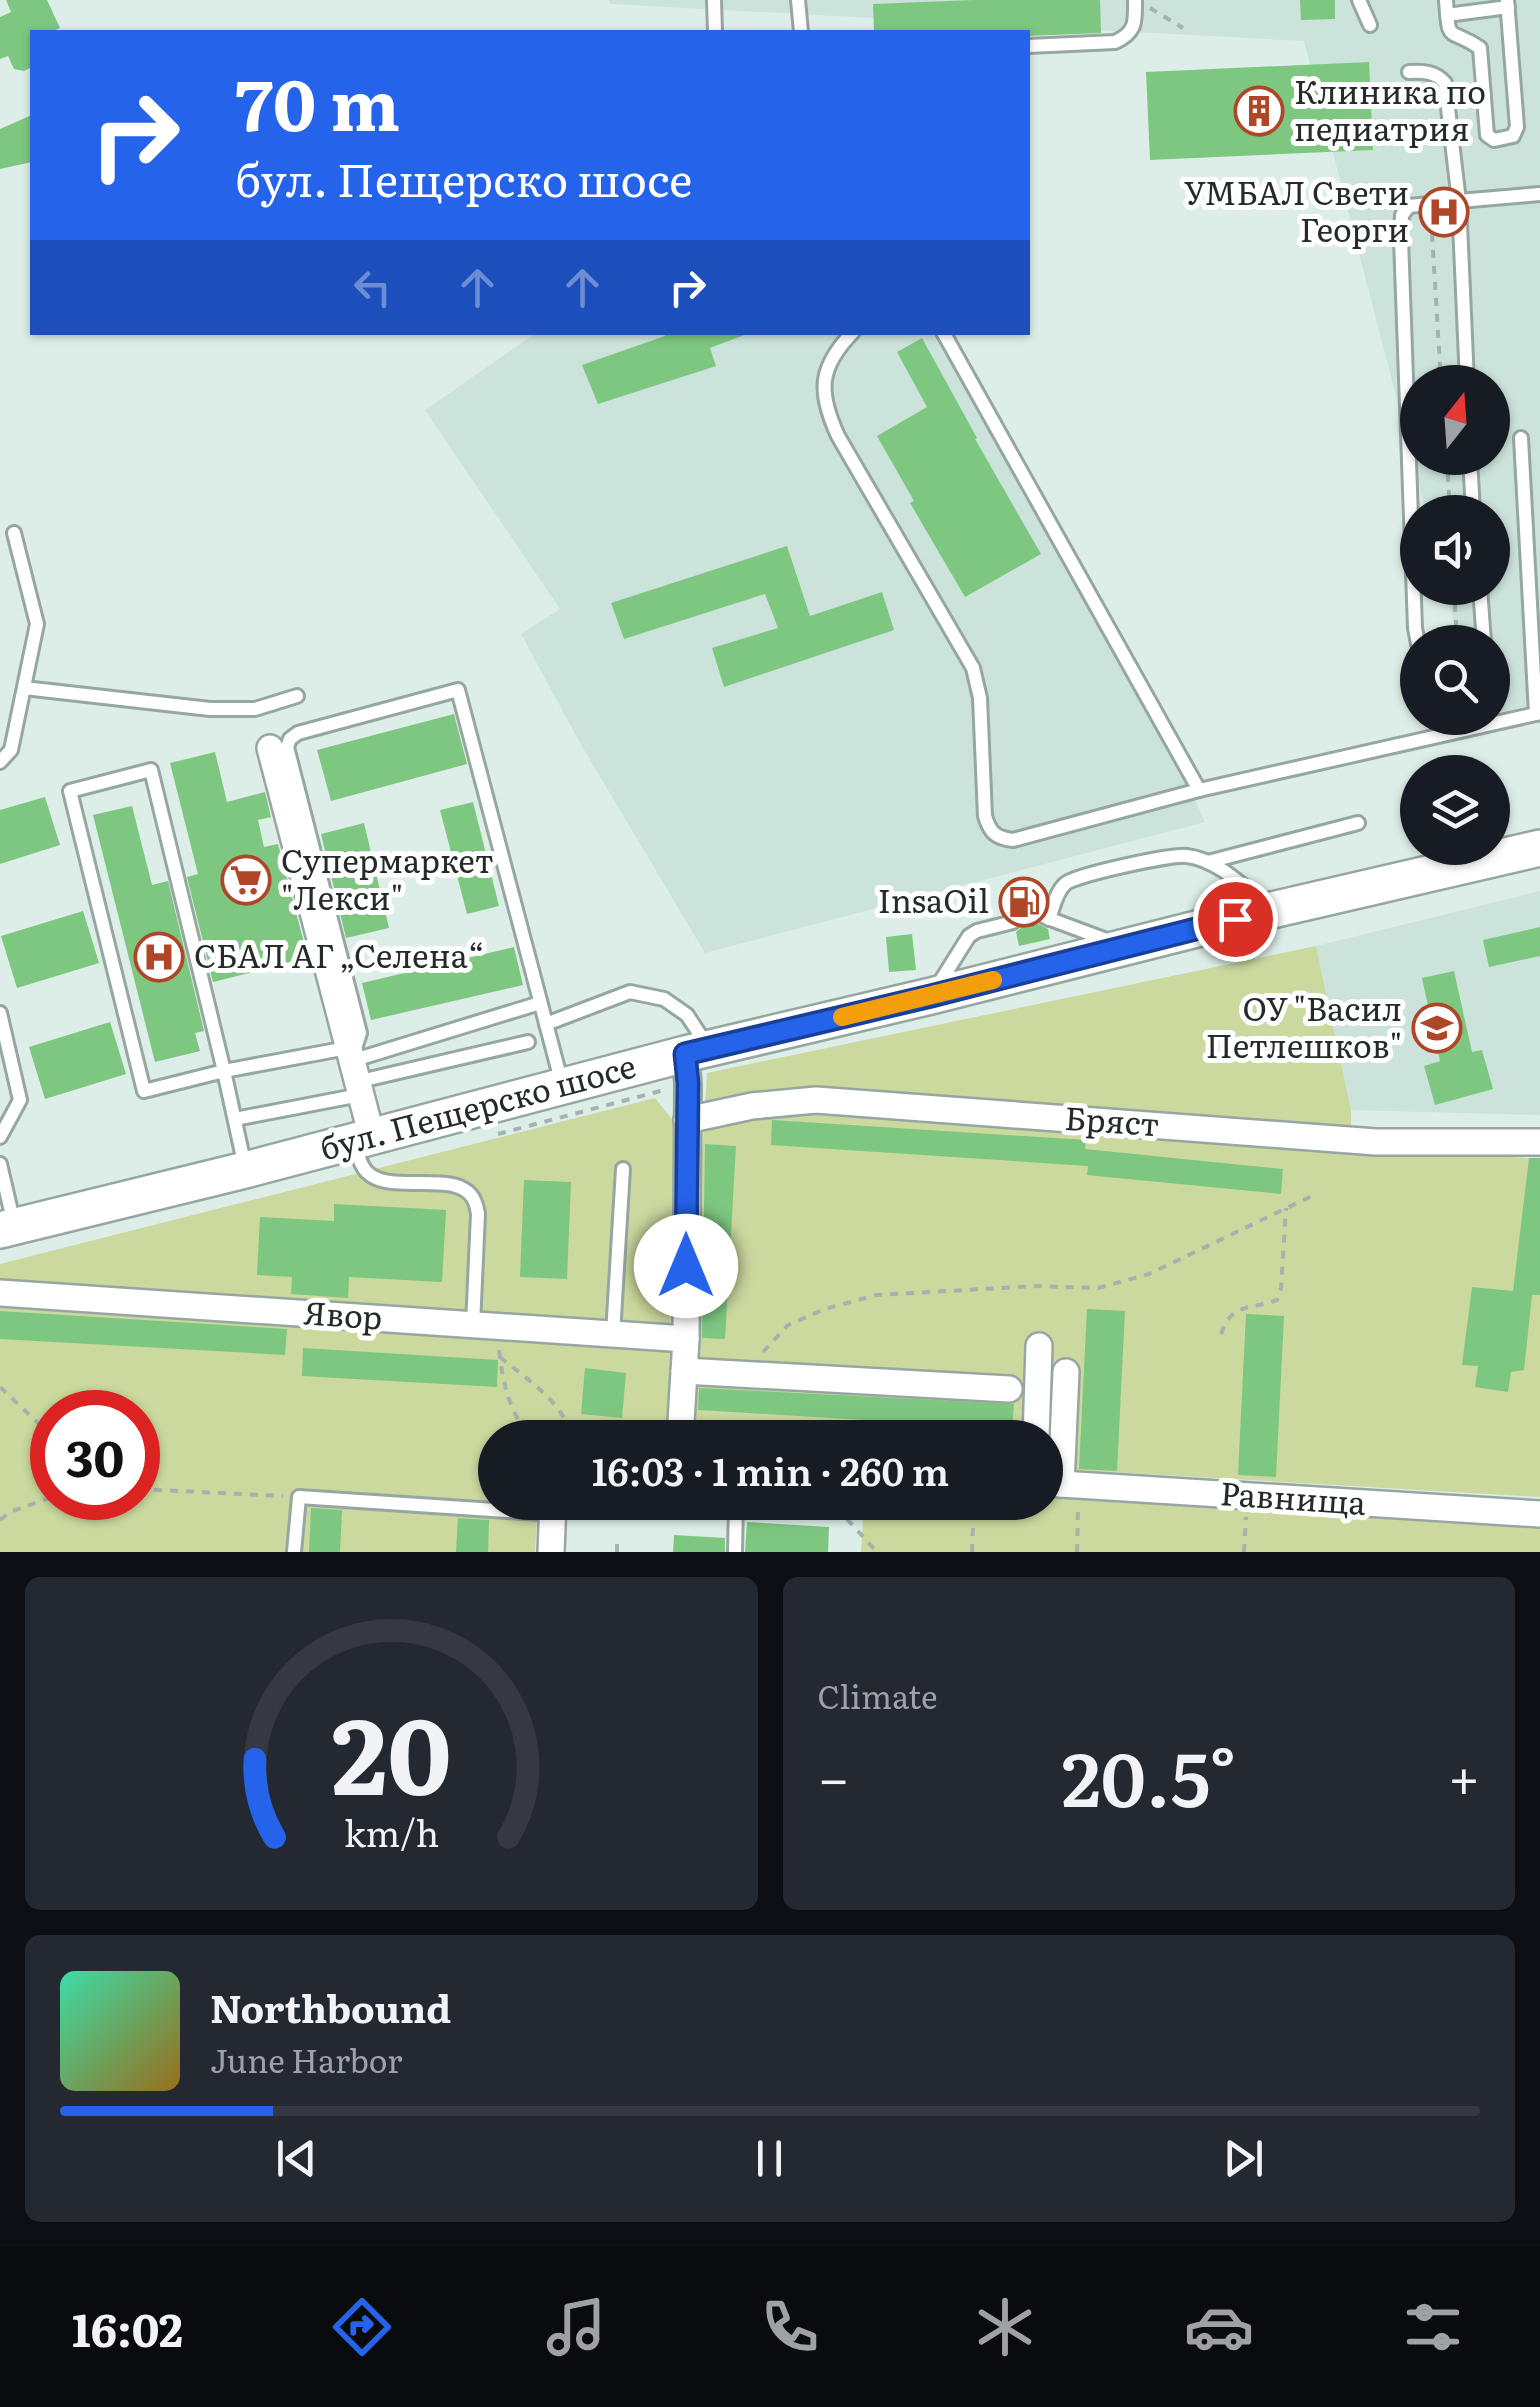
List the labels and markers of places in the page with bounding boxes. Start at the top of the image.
place label: Клиника по педиатрия [1294,66,1486,151]
building icon: Клиника по педиатрия [1233,85,1285,137]
place label: УМБАЛ Свети Георги [1184,167,1409,252]
hospital icon: УМБАЛ Свети Георги [1418,186,1470,238]
place label: Супермаркет "Лекси" [281,835,494,920]
supermarket icon: Супермаркет "Лекси" [220,854,272,906]
place label: InsaOil [878,875,989,923]
fuel station icon: InsaOil [998,876,1050,928]
pin [1193,877,1278,962]
place label: СБАЛ АГ „Селена“ [194,930,485,978]
hospital icon: СБАЛ АГ „Селена“ [133,931,185,983]
place label: ОУ "Васил Петлешков" [1206,983,1402,1068]
school or university icon: ОУ "Васил Петлешков" [1411,1002,1463,1054]

